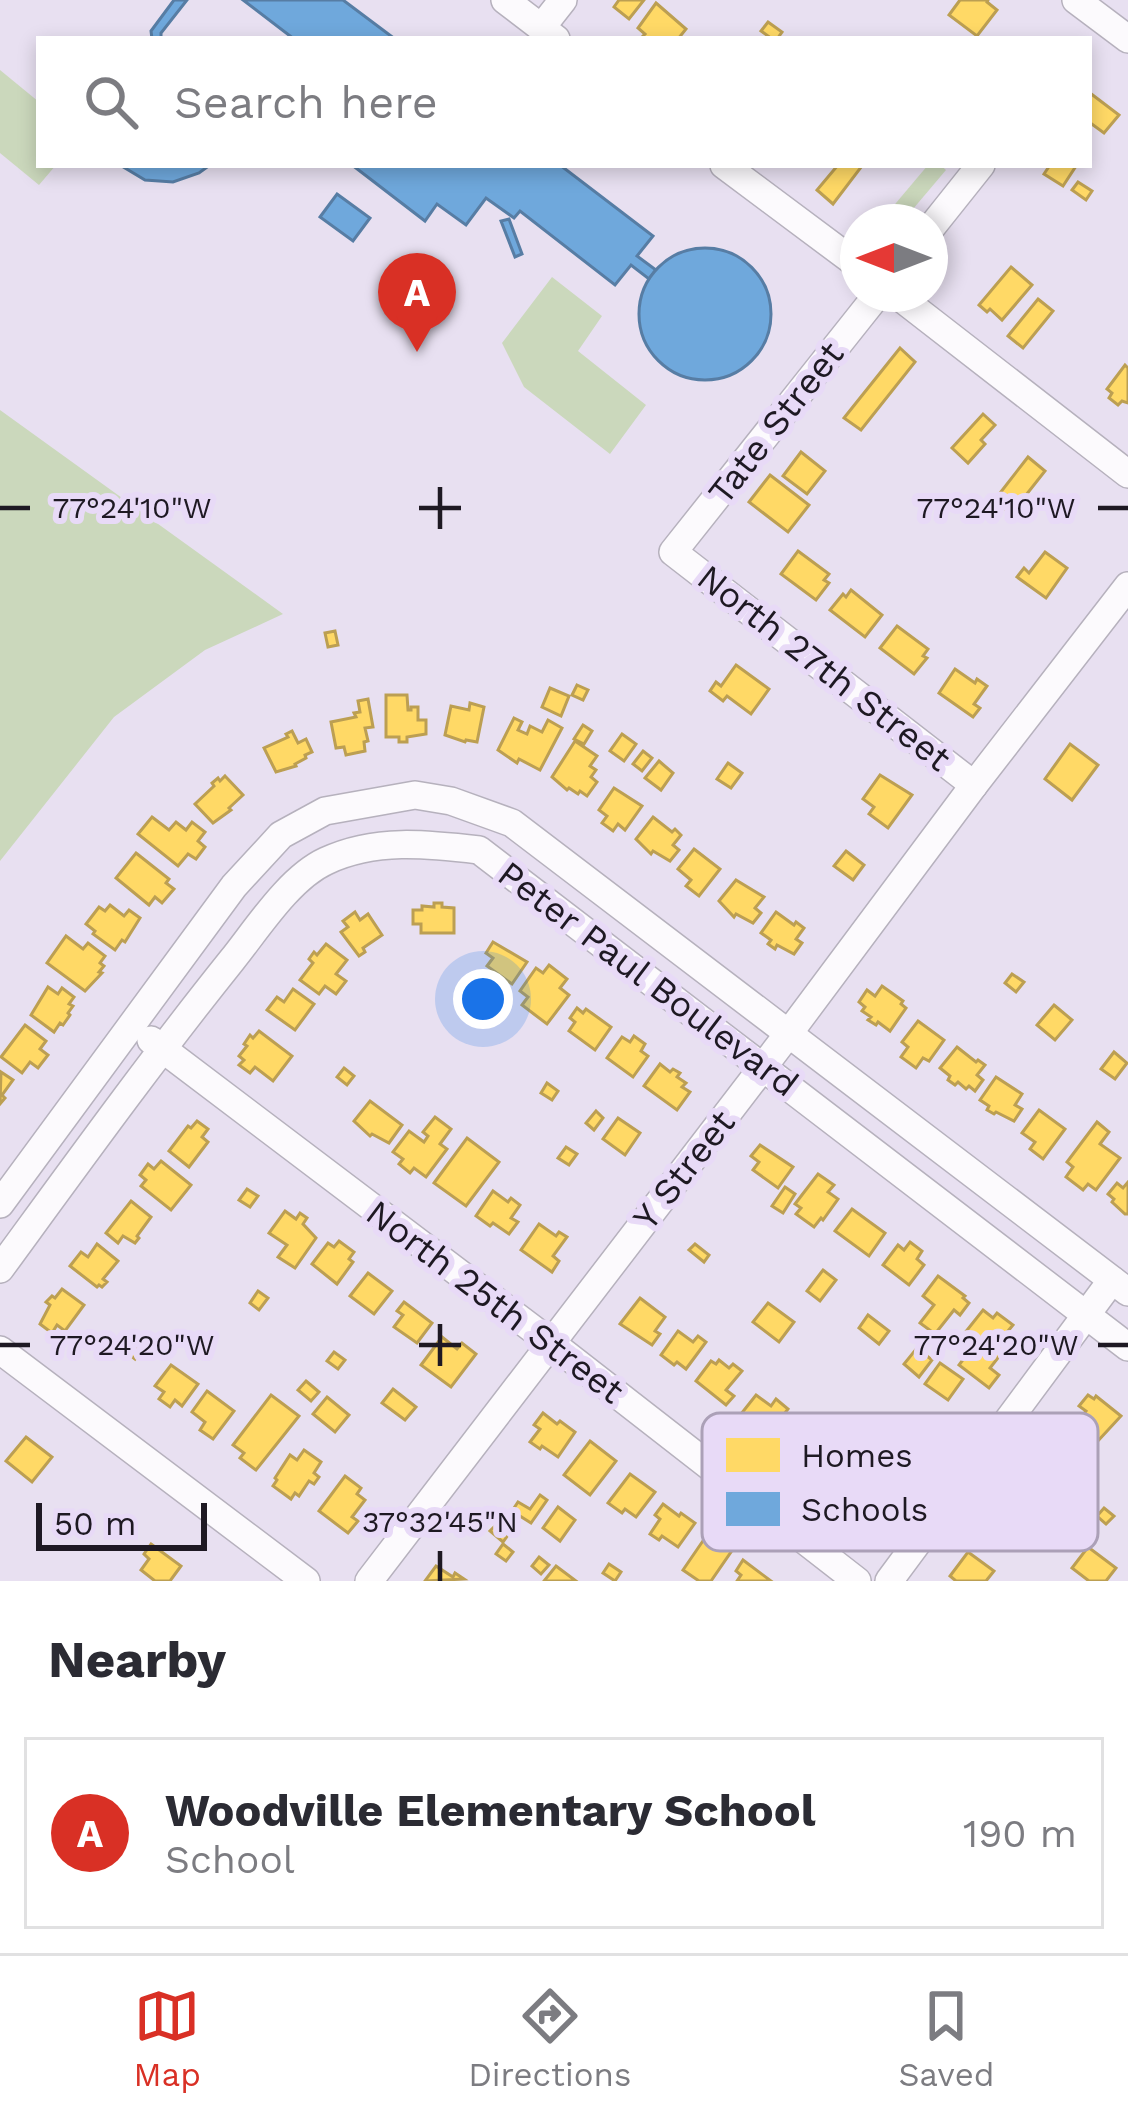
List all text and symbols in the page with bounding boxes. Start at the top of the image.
search box [36,36,1092,168]
icon: search [78,69,144,135]
text: Search here [174,76,438,129]
north arrow [840,204,948,312]
pin: A [378,253,456,352]
street label: Tate Street [700,334,852,512]
text: 77°24'10"W [52,490,212,525]
text: 77°24'10"W [916,490,1076,525]
street label: North 27th Street [689,556,959,780]
street label: Peter Paul Boulevard [490,853,806,1105]
your location [453,969,513,1029]
street label: Y Street [624,1102,744,1238]
street label: North 25th Street [358,1192,632,1412]
text: 77°24'20"W [50,1327,214,1362]
text: 77°24'20"W [914,1327,1078,1362]
legend [702,1413,1098,1551]
text: Homes [801,1436,913,1475]
text: Schools [801,1490,928,1529]
scale bar [36,1497,207,1550]
text: 50 m [54,1504,136,1543]
text: 37°32'45"N [362,1504,518,1539]
text: Nearby [48,1630,226,1689]
text: Woodville Elementary School [165,1784,815,1837]
text: A [77,1811,103,1856]
text: 190 m [963,1811,1077,1856]
text: School [165,1837,295,1882]
tab: Map [134,1983,201,2094]
tab: Directions [468,1983,631,2094]
tab: Saved [899,1983,994,2094]

